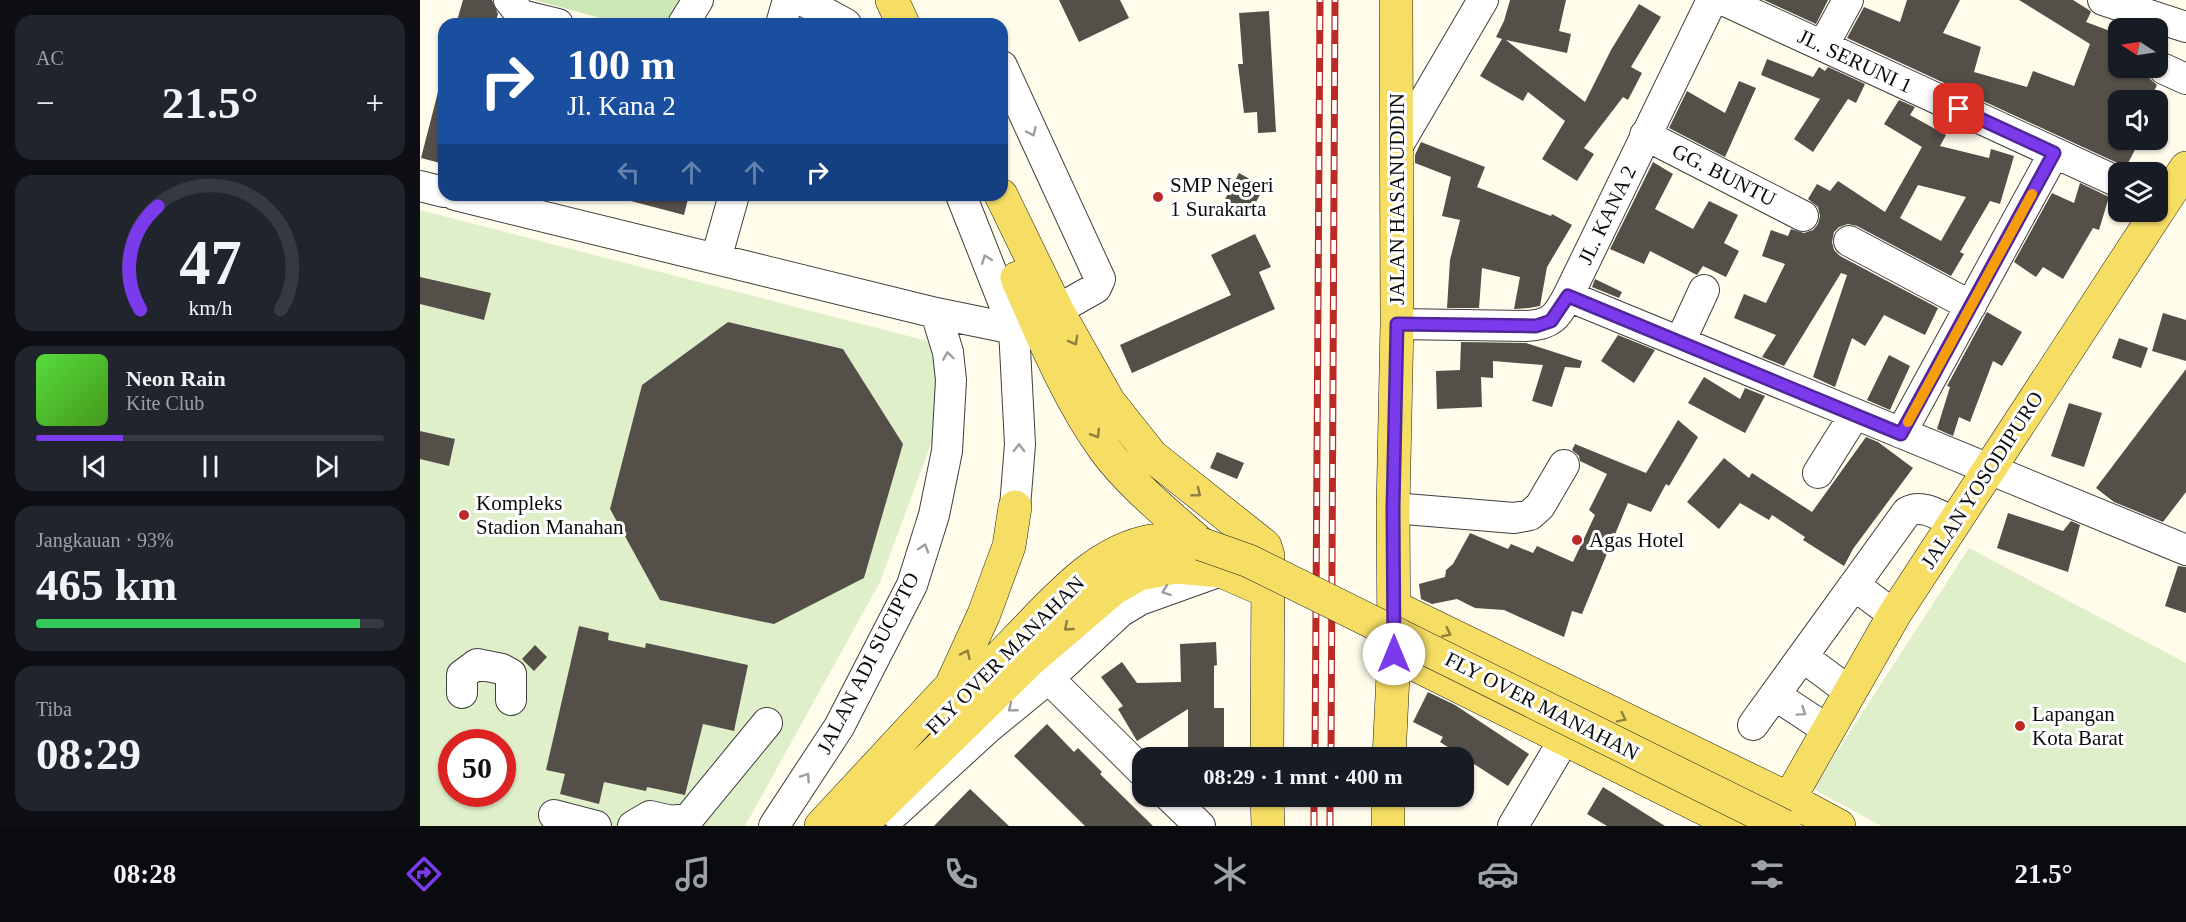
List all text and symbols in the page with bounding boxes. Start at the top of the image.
north arrow [2108,18,2168,78]
map controls [2108,18,2168,222]
street label: JL. SERUNI 1 [1794,24,1916,98]
icon: right [468,42,546,120]
text: 100 m [567,42,676,88]
text: AC [36,47,64,69]
text: 21.5° [162,78,258,128]
pin [1933,83,1984,134]
text: − [36,85,55,121]
text: + [365,85,384,121]
button: sound [2108,90,2168,150]
text: Jl. Kana 2 [567,91,676,121]
icon: arrive [1942,92,1975,125]
street label: JALAN HASANUDDIN [1385,93,1409,305]
one-way arrow [1025,126,1037,137]
street label: GG. BUNTU [1668,139,1780,211]
icon: left [612,156,645,189]
icon: ahead [675,156,708,189]
icon: ahead [738,156,771,189]
icon: right [801,156,834,189]
street label: JL. KANA 2 [1573,162,1641,268]
button: layers [2108,162,2168,222]
place label: SMP Negeri 1 Surakarta [1170,173,1274,221]
marker: SMP Negeri 1 Surakarta [1151,190,1165,204]
text: 47 [179,228,241,297]
one-way arrow [981,254,993,265]
text: km/h [188,296,232,320]
one-way arrow [1067,335,1078,345]
one-way arrow [943,352,955,361]
text: Neon Rain [126,366,226,391]
street label: JALAN YOSODIPURO [1916,387,2048,573]
text: Kite Club [126,392,204,414]
one-way arrow [1088,428,1099,439]
one-way arrow [1013,444,1026,453]
icon: previous [78,450,111,483]
icon: pause [194,450,227,483]
icon: next [310,450,343,483]
one-way arrow [1190,486,1201,497]
place label: Kompleks Stadion Manahan [476,491,624,539]
marker: Kompleks Stadion Manahan [457,508,471,522]
place label: Agas Hotel [1589,528,1684,552]
text: Jangkauan · 93% [36,529,174,551]
marker: Agas Hotel [1570,533,1584,547]
one-way arrow [917,543,929,554]
text: 465 km [36,560,177,610]
street label: JALAN ADI SUCIPTO [812,568,924,758]
street label: FLY OVER MANAHAN [921,571,1089,739]
one-way arrow [1161,583,1171,596]
one-way arrow [1064,620,1075,631]
position arrow [1362,622,1426,686]
one-way arrow [1440,626,1451,637]
street label: FLY OVER MANAHAN [1441,647,1643,765]
one-way arrow [958,649,970,660]
text: Tiba [36,698,72,720]
one-way arrow [1008,701,1019,712]
place label: Lapangan Kota Barat [2032,702,2124,750]
one-way arrow [1795,705,1806,716]
one-way arrow [1616,711,1627,723]
marker: Lapangan Kota Barat [2013,719,2027,733]
text: 08:29 [36,729,141,779]
speed limit sign: 50 [438,729,516,807]
text: 08:29 · 1 mnt · 400 m [1203,764,1403,789]
one-way arrow [799,773,811,783]
icon: directions [403,853,445,895]
icon: music [672,853,714,895]
icon: phone [940,853,982,895]
icon: climate [1209,853,1251,895]
icon: car [1477,853,1519,895]
icon: filters [1746,853,1788,895]
text: 08:28 [113,859,176,889]
text: 21.5° [2015,859,2073,889]

